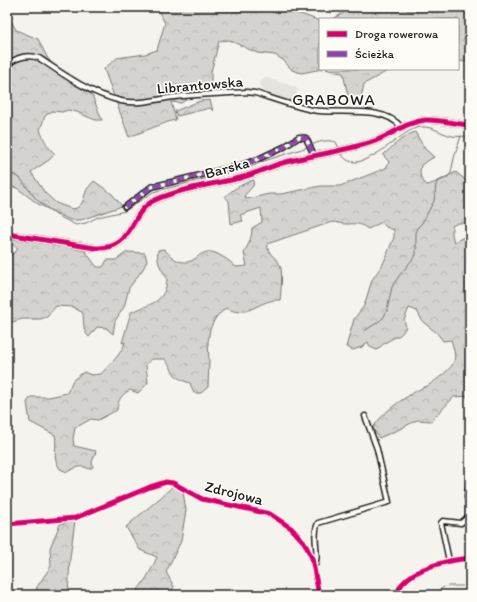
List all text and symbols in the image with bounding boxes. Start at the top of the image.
legend [319,18,459,70]
text: Droga rowerowa [355,27,439,41]
text: Ścieżka [355,47,395,61]
street label: Librantowska [156,72,244,98]
district label: GRABOWA [292,90,376,109]
street label: Barska [203,153,252,183]
street label: Zdrojowa [203,477,265,509]

